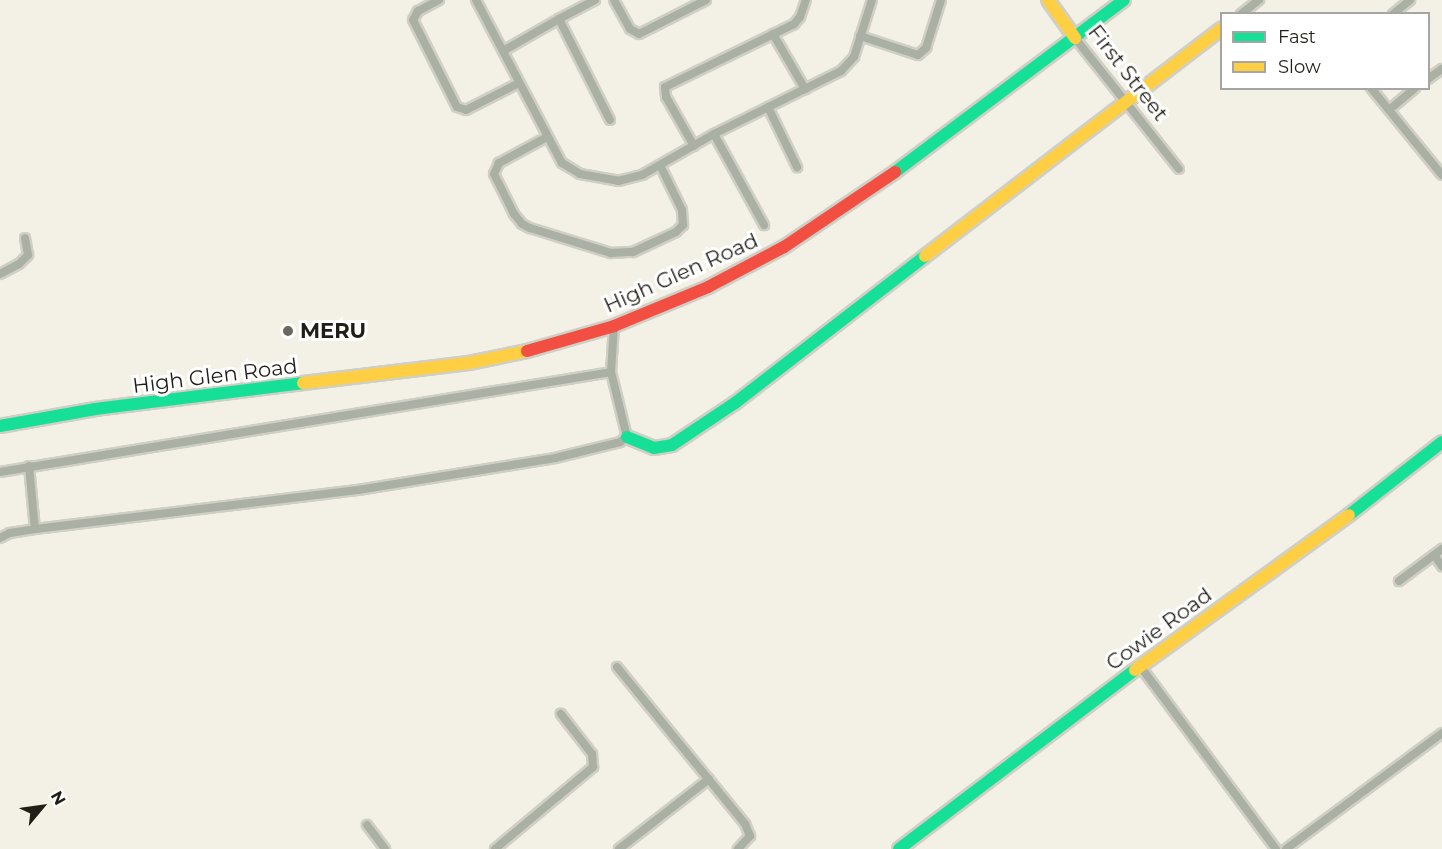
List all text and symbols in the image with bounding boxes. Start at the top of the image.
legend [1220,12,1430,90]
street label: First Street [1083,20,1173,126]
text: Fast [1278,26,1316,48]
text: Slow [1278,56,1321,78]
street label: High Glen Road [600,228,762,318]
place label: MERU [300,318,366,344]
marker: MERU [281,324,295,338]
street label: High Glen Road [131,353,299,399]
street label: Cowie Road [1101,582,1217,676]
north arrow [12,777,72,837]
text: N [47,788,70,808]

